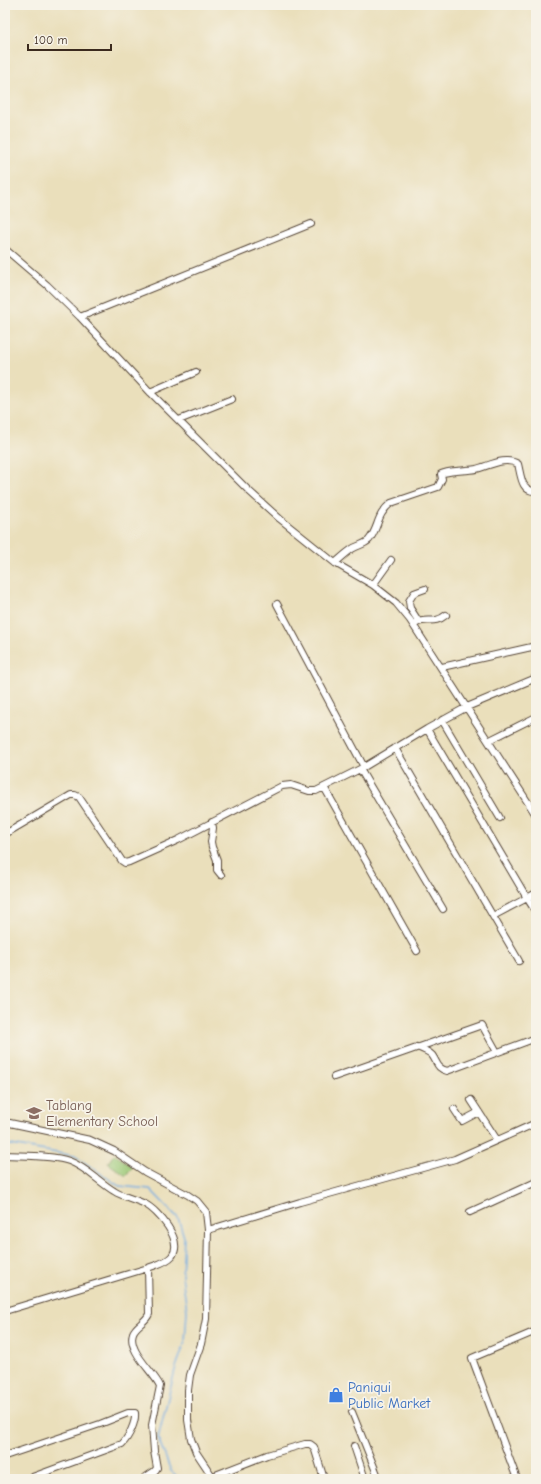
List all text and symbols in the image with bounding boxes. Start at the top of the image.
scale bar [28,26,111,52]
text: 100 m [34,33,67,47]
place label: Tablang Elementary School [46,1097,158,1130]
school or university icon: Tablang Elementary School [25,1104,43,1122]
place label: Paniqui Public Market [348,1379,431,1412]
shop icon: Paniqui Public Market [327,1386,345,1404]

